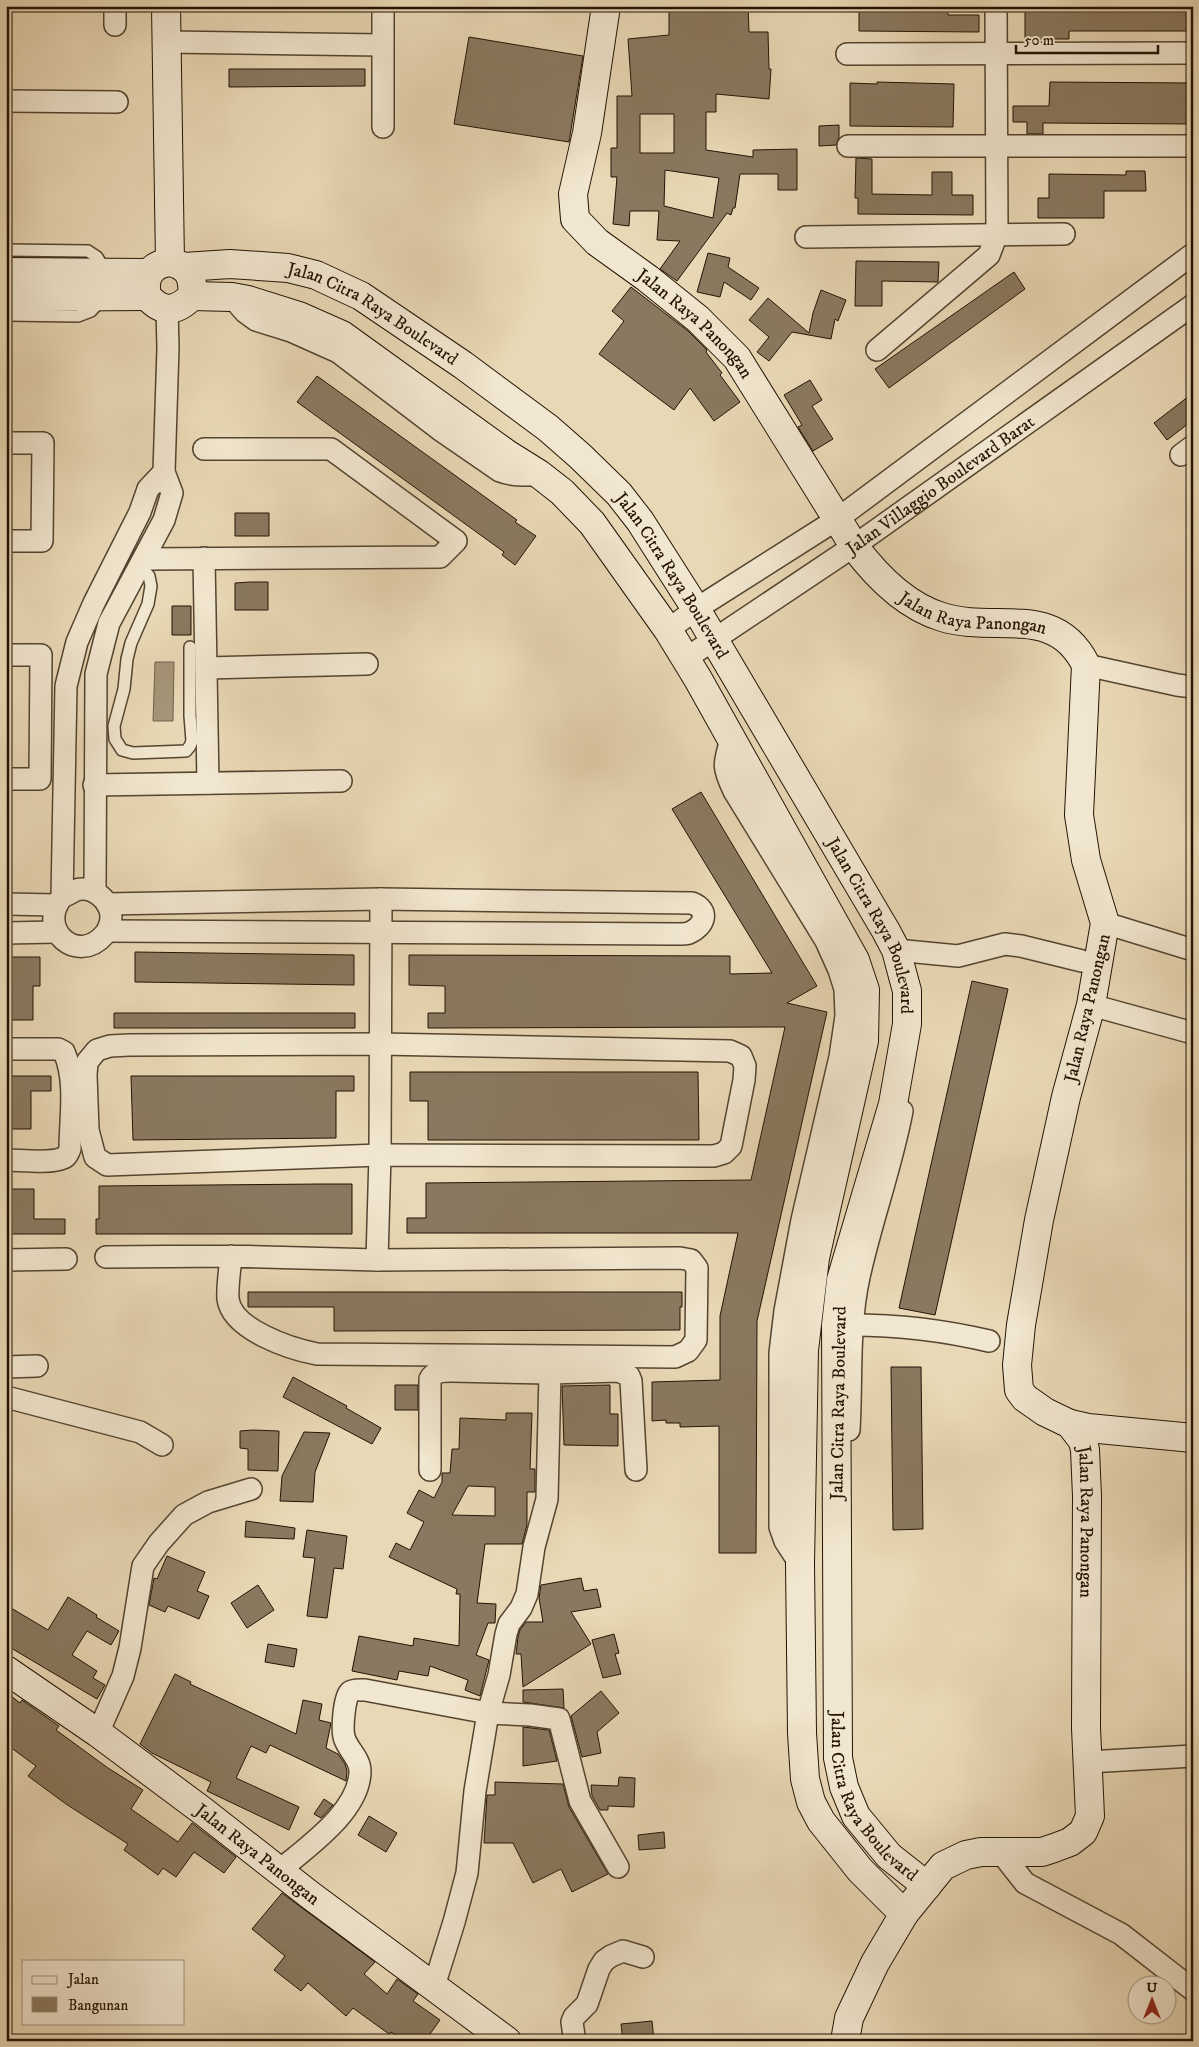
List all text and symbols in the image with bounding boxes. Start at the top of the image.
scale bar [1016,22,1159,54]
text: 50 m [1024,31,1054,50]
street label: Jalan Citra Raya Boulevard [283,258,462,370]
street label: Jalan Raya Panongan [631,263,757,383]
street label: Jalan Villaggio Boulevard Barat [841,411,1039,561]
street label: Jalan Citra Raya Boulevard [609,487,733,663]
street label: Jalan Raya Panongan [892,586,1050,640]
street label: Jalan Citra Raya Boulevard [820,832,917,1014]
street label: Jalan Raya Panongan [1060,931,1116,1087]
street label: Jalan Citra Raya Boulevard [826,1306,852,1502]
street label: Jalan Raya Panongan [1072,1442,1097,1599]
street label: Jalan Citra Raya Boulevard [826,1709,922,1887]
street label: Jalan Raya Panongan [189,1798,324,1911]
legend [22,1960,185,2024]
text: Jalan [66,1970,99,1989]
north arrow [1126,1974,1176,2024]
text: U [1147,1979,1158,1997]
text: Bangunan [68,1996,128,2015]

